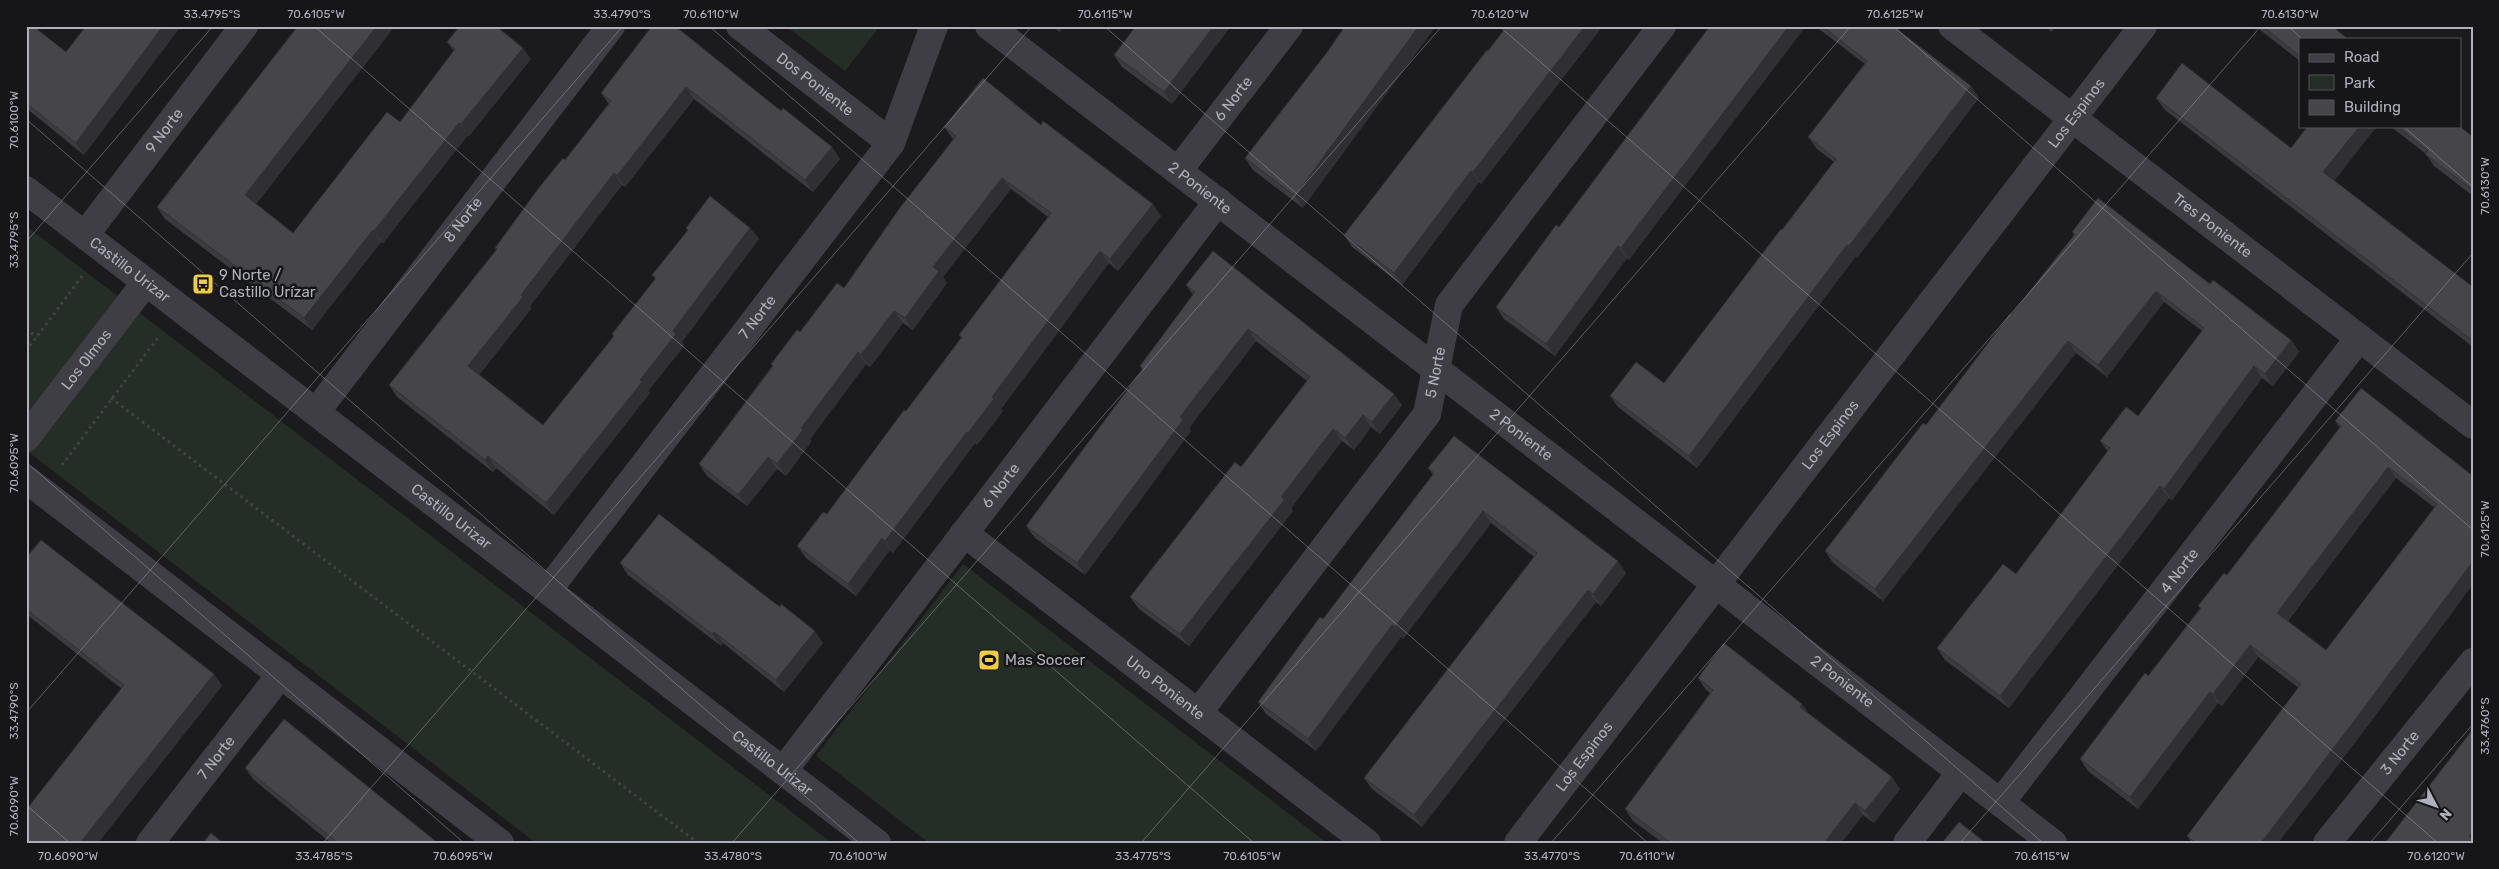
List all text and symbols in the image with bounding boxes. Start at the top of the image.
text: 33.4795°S [183,7,241,21]
text: 70.6105°W [287,7,345,21]
text: 33.4790°S [593,7,651,21]
text: 70.6110°W [683,7,739,21]
text: 70.6115°W [1077,7,1133,21]
text: 70.6120°W [1471,7,1529,21]
text: 70.6125°W [1866,7,1924,21]
text: 70.6130°W [2261,7,2319,21]
legend [2299,38,2462,128]
text: Road [2344,48,2380,66]
street label: Dos Poniente [773,49,857,120]
street label: 6 Norte [1210,73,1256,125]
street label: Los Espinos [2044,74,2109,152]
text: Park [2344,74,2375,92]
text: 70.6100°W [7,91,21,149]
text: Building [2344,98,2401,116]
street label: 9 Norte [142,105,187,157]
text: 70.6130°W [2478,157,2492,215]
street label: 2 Poniente [1165,158,1235,218]
street label: Tres Poniente [2169,189,2256,262]
street label: 8 Norte [440,193,486,246]
text: 33.4795°S [7,211,21,269]
street label: Castillo Urizar [86,233,174,306]
place label: 9 Norte / Castillo Urízar [219,266,316,301]
bus stop icon: 9 Norte / Castillo Urízar [191,272,215,296]
street label: 7 Norte [735,292,780,343]
street label: Los Olmos [57,325,116,393]
street label: 5 Norte [1421,345,1449,400]
street label: Los Espinos [1798,396,1863,473]
street label: 2 Poniente [1486,405,1556,465]
text: 70.6095°W [7,433,21,493]
street label: 6 Norte [978,460,1024,512]
street label: Castillo Urizar [407,480,495,553]
text: 70.6125°W [2478,500,2492,558]
street label: 4 Norte [2156,545,2202,597]
sports icon: Mas Soccer [977,648,1001,672]
place label: Mas Soccer [1005,651,1085,669]
street label: 2 Poniente [1807,651,1878,711]
street label: Uno Poniente [1122,652,1208,724]
text: 33.4790°S [7,682,21,740]
text: 33.4760°S [2478,697,2492,755]
street label: Los Espinos [1552,718,1617,795]
street label: Castillo Urizar [729,726,817,800]
street label: 3 Norte [2377,727,2423,779]
street label: 7 Norte [194,732,239,783]
text: 70.6090°W [7,775,21,836]
north arrow [2412,782,2462,832]
text: N [2436,805,2455,824]
text: 70.6090°W [38,849,99,863]
text: 33.4785°S [295,849,353,863]
text: 70.6095°W [433,849,493,863]
text: 33.4780°S [704,849,762,863]
text: 70.6100°W [829,849,887,863]
text: 33.4775°S [1115,849,1171,863]
text: 70.6105°W [1223,849,1281,863]
text: 33.4770°S [1524,849,1580,863]
text: 70.6110°W [1619,849,1675,863]
text: 70.6115°W [2014,849,2070,863]
text: 70.6120°W [2407,849,2465,863]

